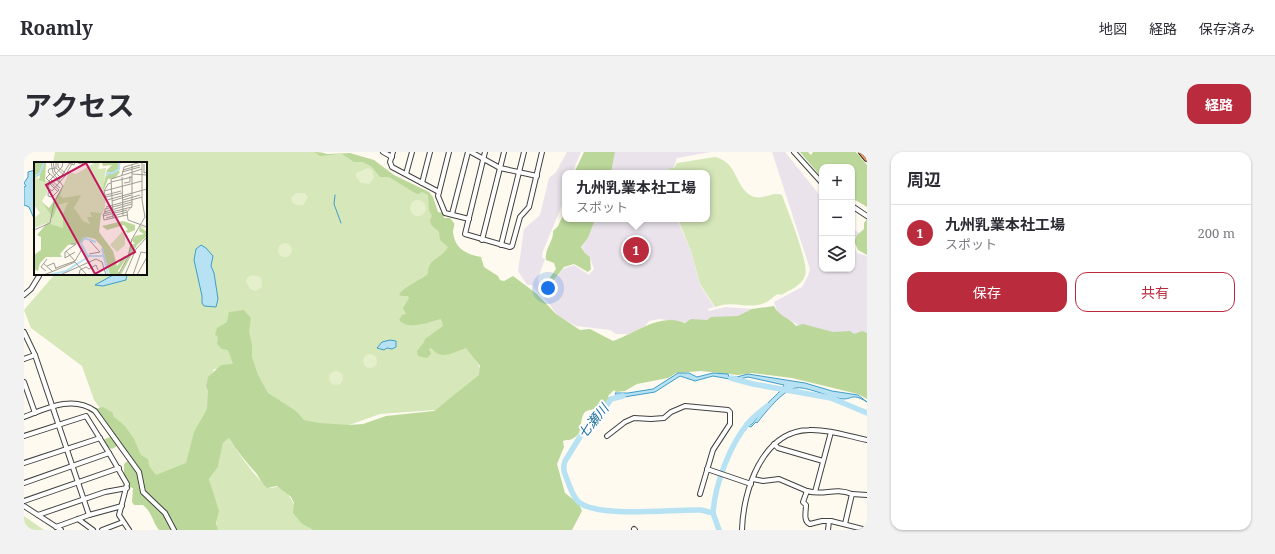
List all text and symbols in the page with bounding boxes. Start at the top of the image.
text: Roamly [20,15,93,41]
text: 地図 [1099,19,1127,38]
text: 経路 [1149,19,1177,38]
text: 保存済み [1199,19,1255,38]
button: 経路 [1187,84,1251,124]
text: アクセス [24,86,135,124]
inset map [34,162,147,275]
map controls [819,164,855,272]
button: + [819,164,855,200]
text: 周辺 [907,168,941,191]
popup [562,170,710,222]
text: 九州乳業本社工場 [576,177,696,197]
text: スポット [576,198,628,216]
button: − [819,200,855,236]
text: 九州乳業本社工場 [945,214,1065,234]
text: 1 [916,224,924,242]
text: 200 m [1198,224,1235,242]
pin: 1 [623,235,649,265]
text: スポット [945,235,997,253]
button: layers [819,236,855,272]
button: 保存 [907,272,1067,312]
button: 共有 [1075,272,1235,312]
your location [538,278,558,298]
water label: 七瀬川 [574,399,614,442]

